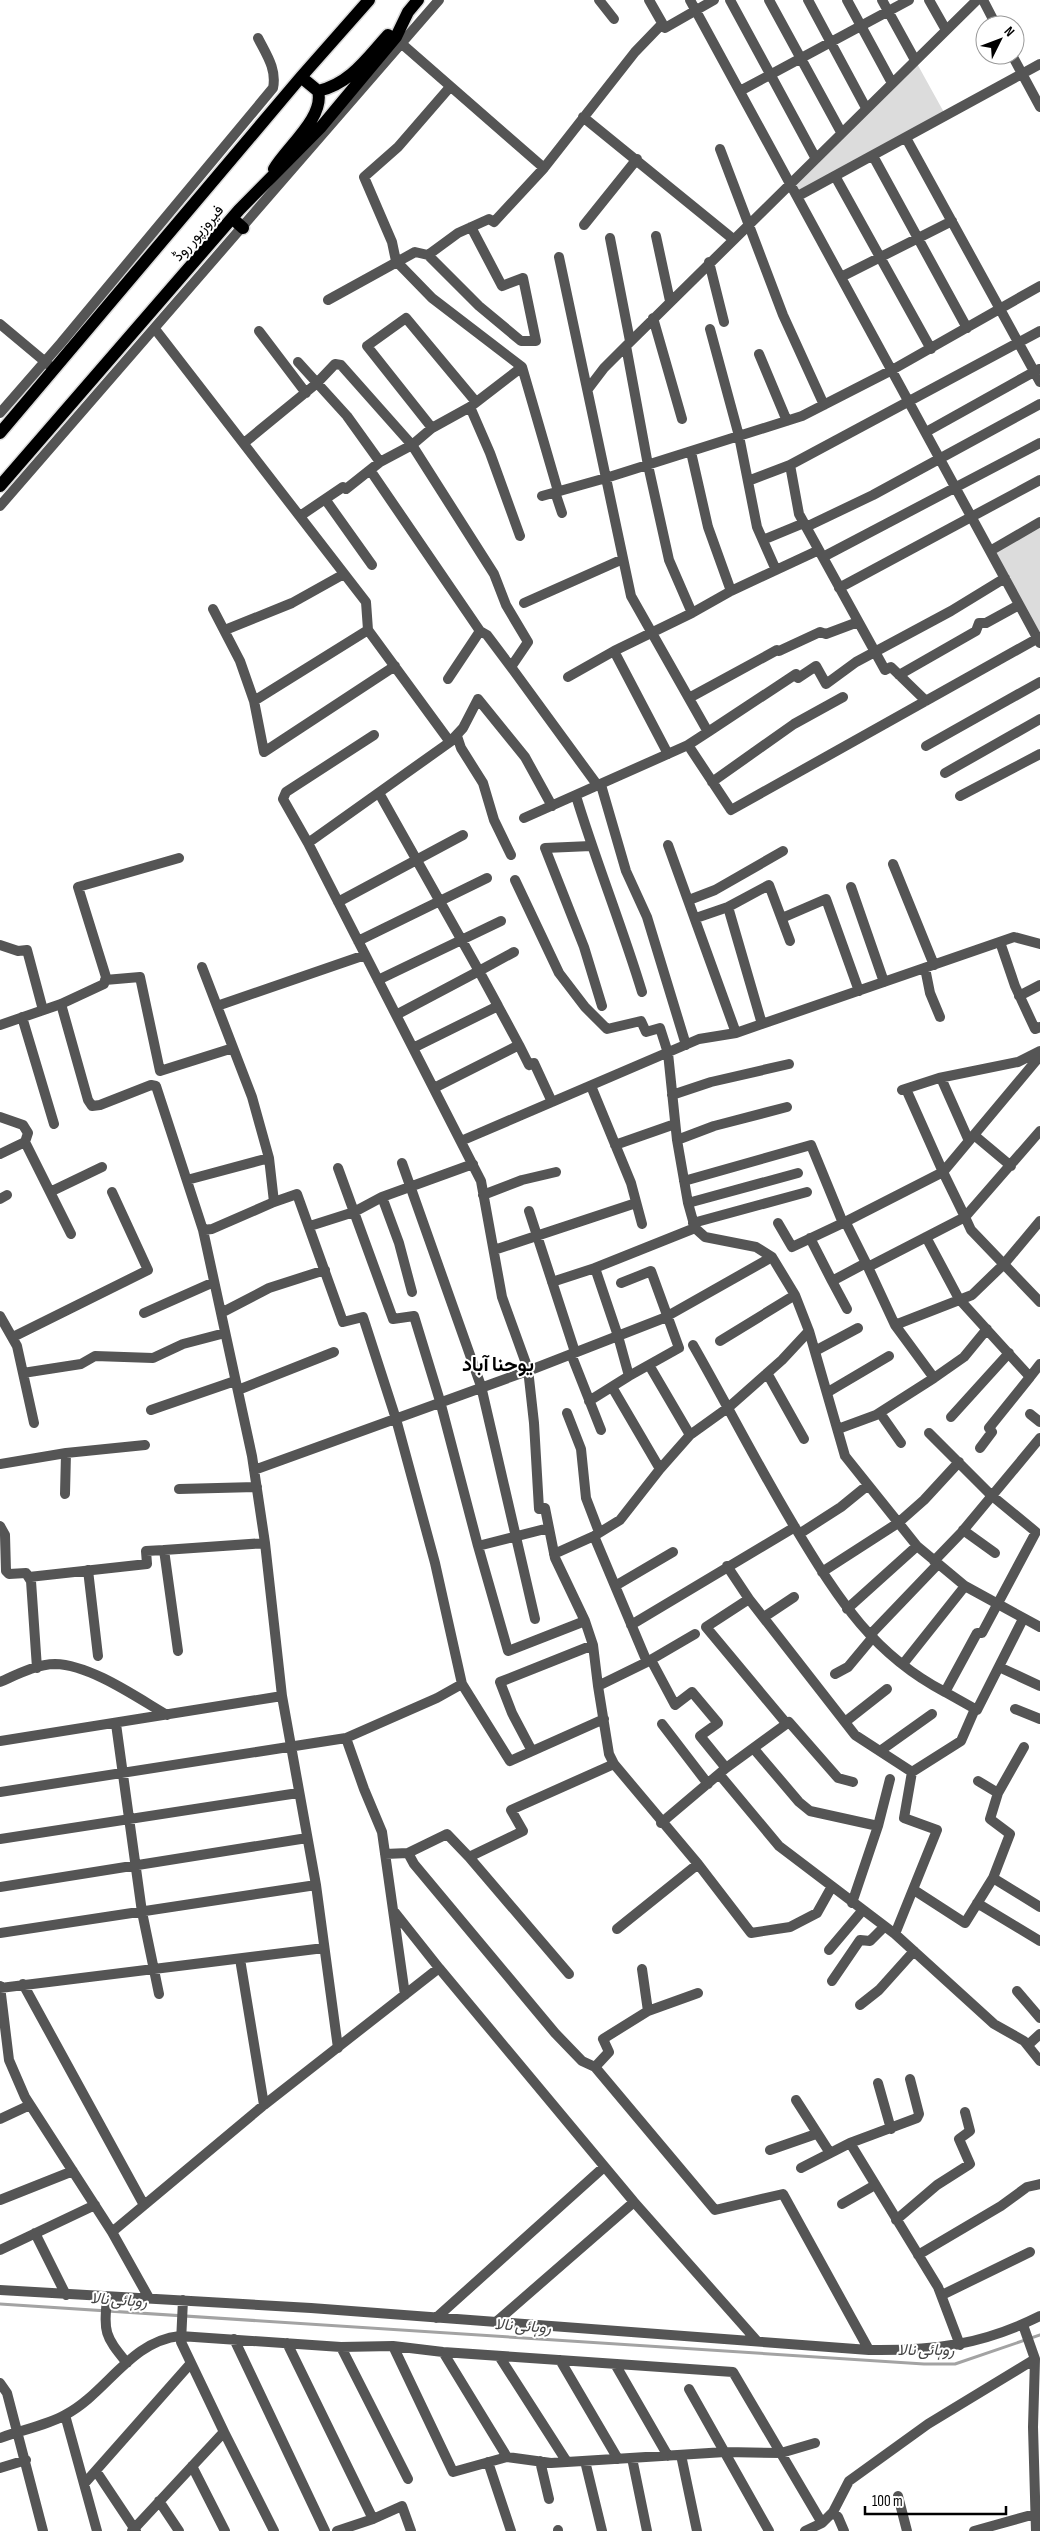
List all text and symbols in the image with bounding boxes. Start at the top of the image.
north arrow [975,15,1025,65]
text: N [1000,23,1018,40]
street label: فیروزپور روڈ [169,201,228,265]
district label: یوحنا آباد [462,1353,534,1377]
water label: روہائی نالا [90,2289,148,2312]
water label: روہائی نالا [494,2315,552,2338]
water label: روہائی نالا [898,2341,955,2360]
scale bar [865,2484,1006,2516]
text: 100 m [872,2492,903,2511]

